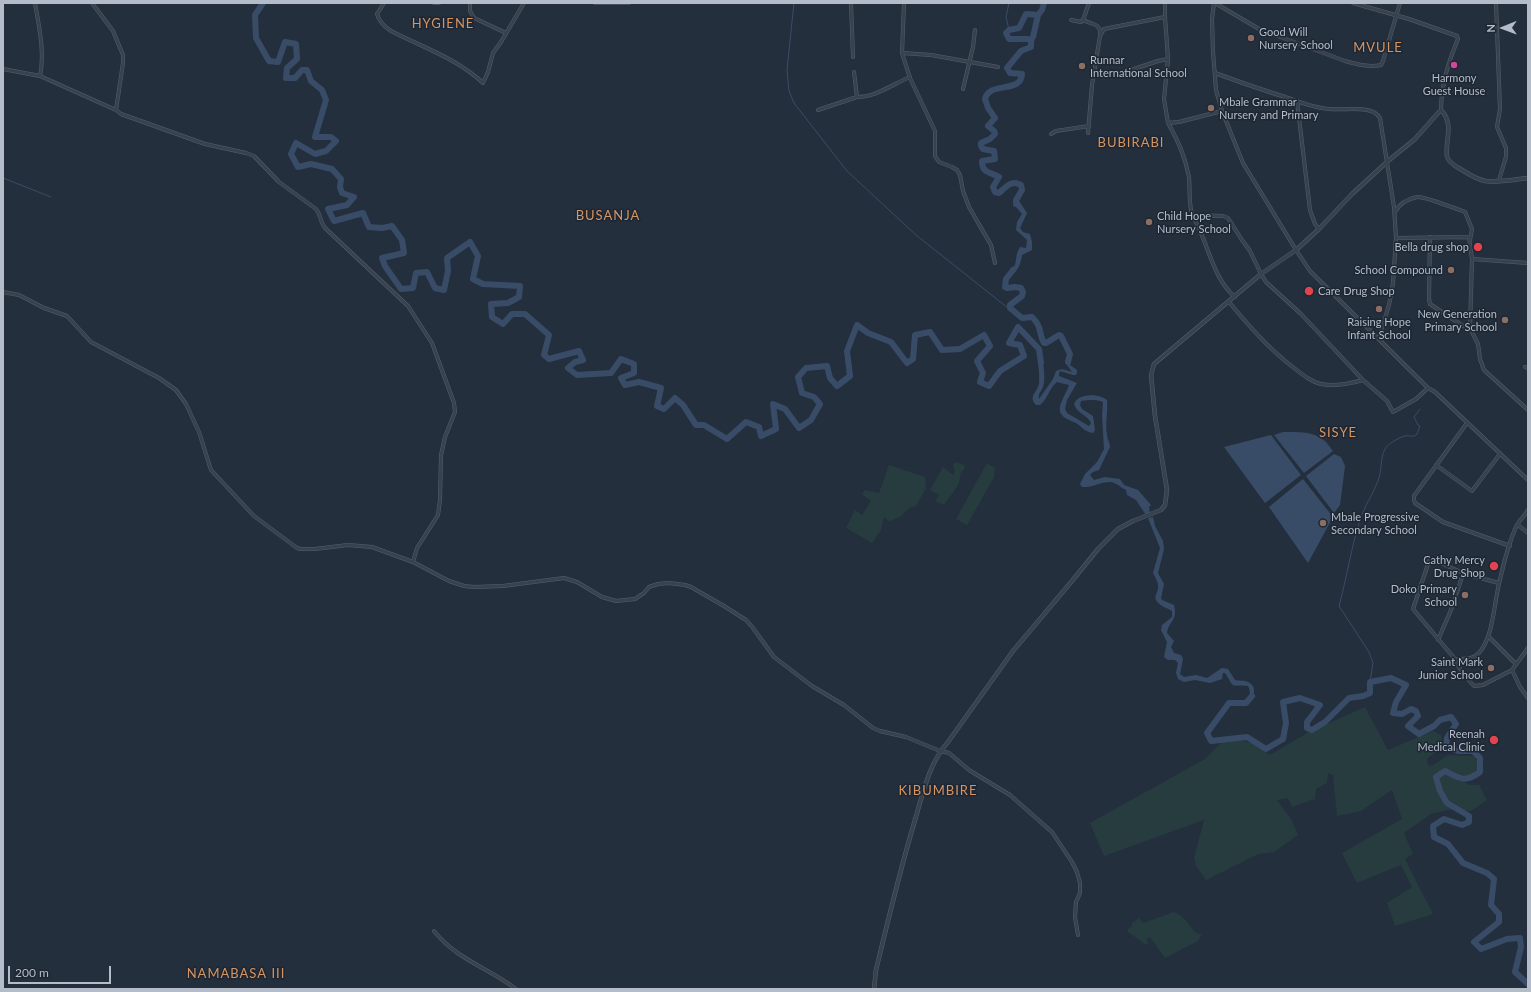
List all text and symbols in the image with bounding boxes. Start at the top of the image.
north arrow [1483,8,1523,48]
district label: HYGIENE [412,16,474,32]
text: N [1484,24,1497,33]
place label: Good Will Nursery School [1259,25,1333,51]
marker: Good Will Nursery School [1246,33,1256,43]
district label: MVULE [1353,40,1403,56]
place label: Runnar International School [1090,53,1187,79]
marker: Harmony Guest House [1449,60,1459,70]
marker: Runnar International School [1077,61,1087,71]
place label: Harmony Guest House [1423,71,1485,97]
place label: Mbale Grammar Nursery and Primary [1219,95,1318,121]
marker: Mbale Grammar Nursery and Primary [1206,103,1216,113]
district label: BUBIRABI [1097,135,1165,151]
district label: BUSANJA [576,208,640,224]
place label: Child Hope Nursery School [1157,209,1231,235]
marker: Child Hope Nursery School [1144,217,1154,227]
place label: Bella drug shop [1395,240,1469,254]
marker: Bella drug shop [1472,241,1484,253]
place label: School Compound [1354,263,1443,277]
marker: School Compound [1446,265,1456,275]
place label: Care Drug Shop [1318,284,1395,298]
marker: Care Drug Shop [1303,285,1315,297]
marker: Raising Hope Infant School [1374,304,1384,314]
place label: New Generation Primary School [1417,307,1497,333]
place label: Raising Hope Infant School [1347,315,1411,341]
marker: New Generation Primary School [1500,315,1510,325]
district label: SISYE [1319,425,1357,441]
place label: Mbale Progressive Secondary School [1331,510,1419,536]
marker: Mbale Progressive Secondary School [1318,518,1328,528]
place label: Cathy Mercy Drug Shop [1423,553,1485,579]
marker: Cathy Mercy Drug Shop [1488,560,1500,572]
place label: Doko Primary School [1391,582,1457,608]
marker: Doko Primary School [1460,590,1470,600]
place label: Saint Mark Junior School [1418,655,1483,681]
marker: Saint Mark Junior School [1486,663,1496,673]
place label: Reenah Medical Clinic [1418,727,1485,753]
marker: Reenah Medical Clinic [1488,734,1500,746]
district label: KIBUMBIRE [899,783,977,799]
scale bar [10,958,113,984]
text: 200 m [15,965,49,980]
district label: NAMABASA III [187,966,285,982]

